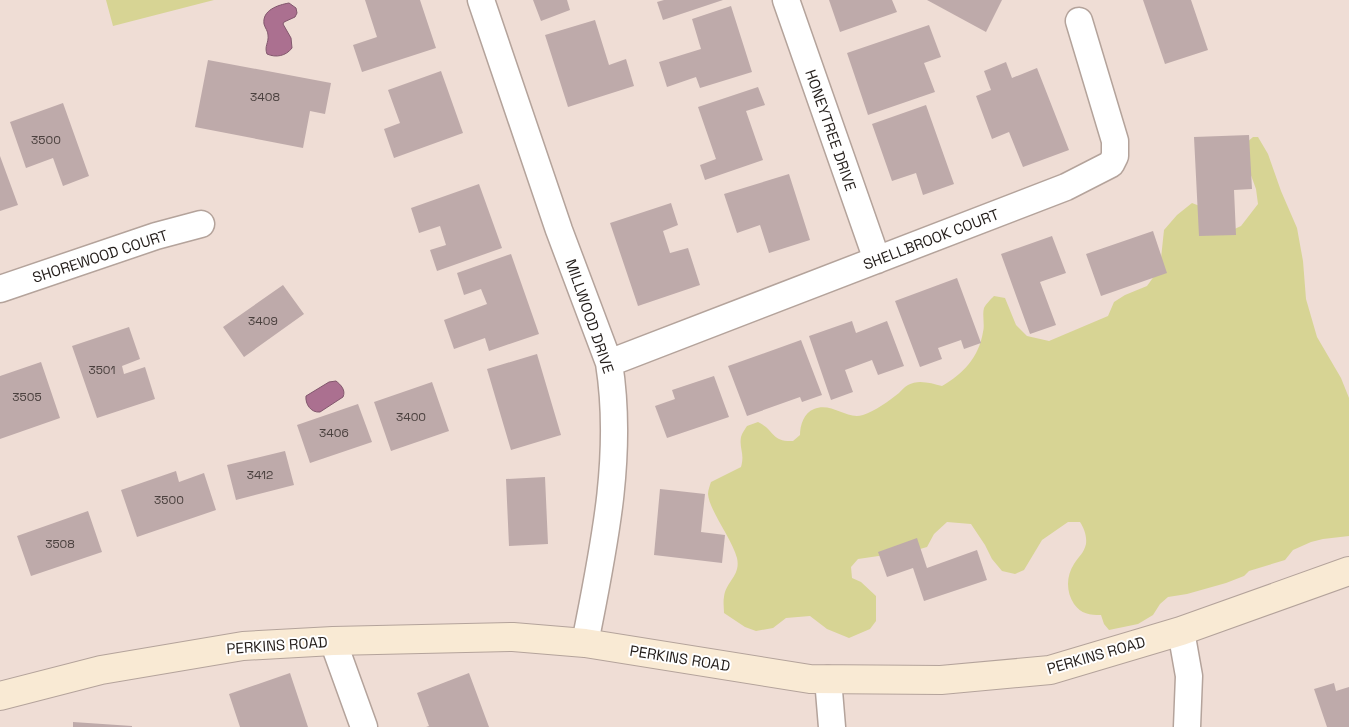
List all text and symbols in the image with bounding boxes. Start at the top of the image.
street label: HONEYTREE DRIVE [801,67,861,193]
house number: 3408 [250,89,280,105]
house number: 3500 [31,132,61,148]
street label: SHELLBROOK COURT [860,204,1002,274]
street label: SHOREWOOD COURT [30,225,170,287]
street label: MILLWOOD DRIVE [562,256,618,376]
house number: 3409 [248,313,278,329]
house number: 3501 [88,362,116,378]
house number: 3505 [12,389,42,405]
house number: 3400 [396,409,426,425]
house number: 3406 [319,425,349,441]
house number: 3412 [247,467,273,483]
house number: 3500 [154,492,184,508]
house number: 3508 [45,536,75,552]
street label: PERKINS ROAD [226,632,328,658]
street label: PERKINS ROAD [1045,632,1147,678]
street label: PERKINS ROAD [628,641,732,675]

